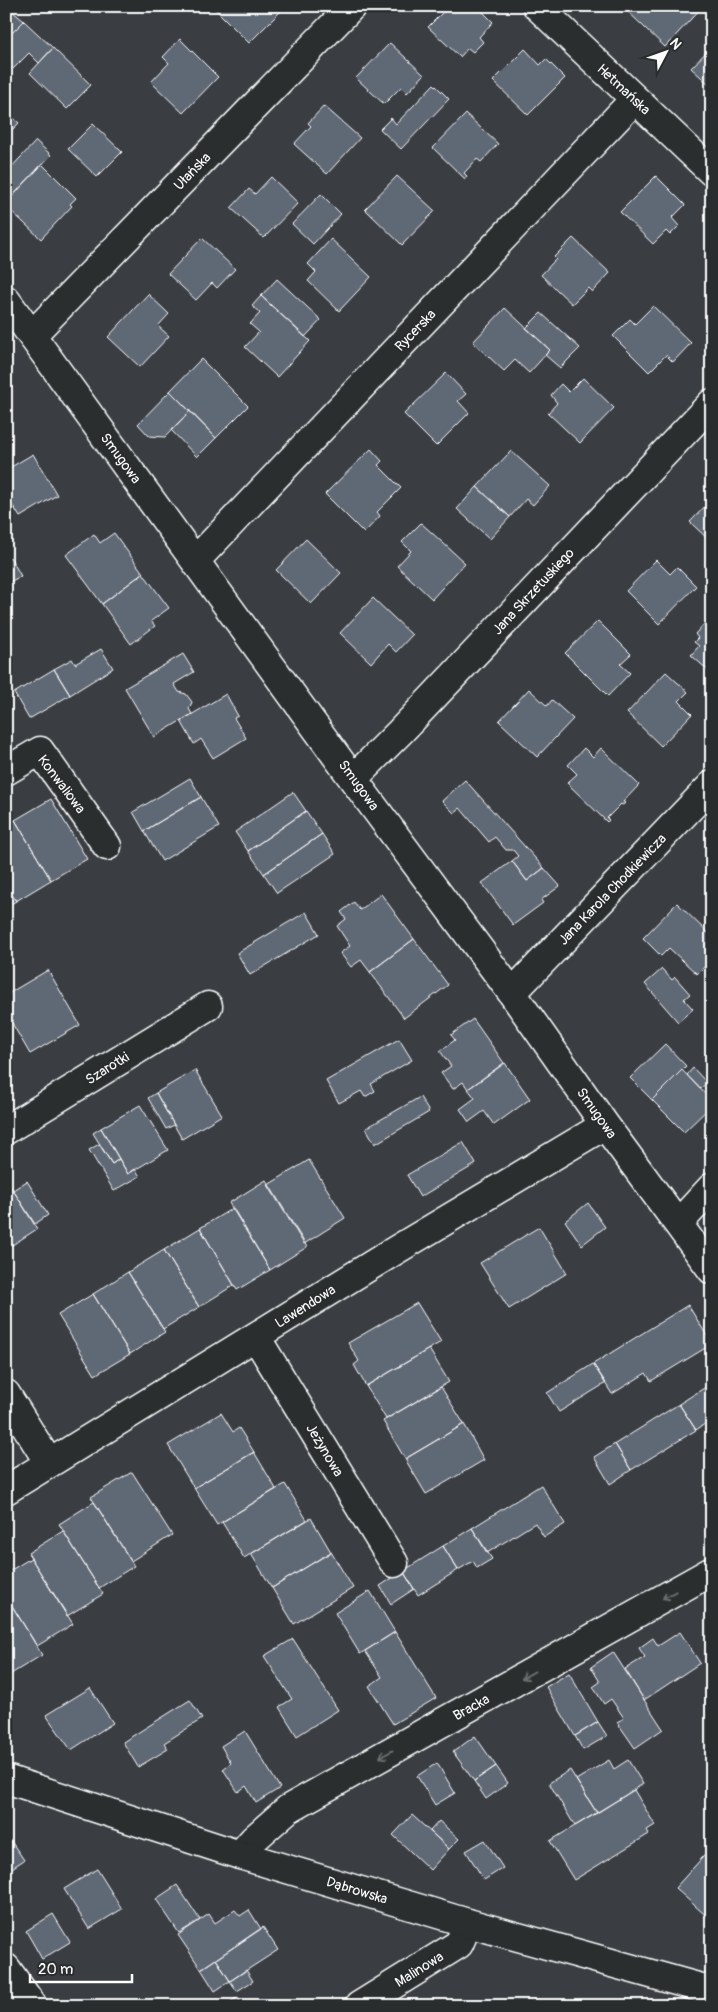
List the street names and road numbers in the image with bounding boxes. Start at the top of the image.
street label: Hetmańska [594,60,654,118]
street label: Ułańska [170,149,214,194]
street label: Rycerska [391,306,439,355]
street label: Smugowa [97,430,145,487]
street label: Jana Skrzetuskiego [489,544,578,638]
street label: Konwaliowa [34,752,89,817]
street label: Smugowa [335,757,383,814]
street label: Jana Karola Chodkiewicza [555,830,670,948]
street label: Szarotki [82,1048,133,1088]
street label: Smugowa [573,1085,620,1142]
street label: Lawendowa [272,1281,339,1332]
street label: Jeżynowa [302,1421,347,1480]
street label: Bracka [450,1691,492,1724]
street label: Dąbrowska [324,1873,389,1908]
street label: Malinowa [392,1948,447,1991]

